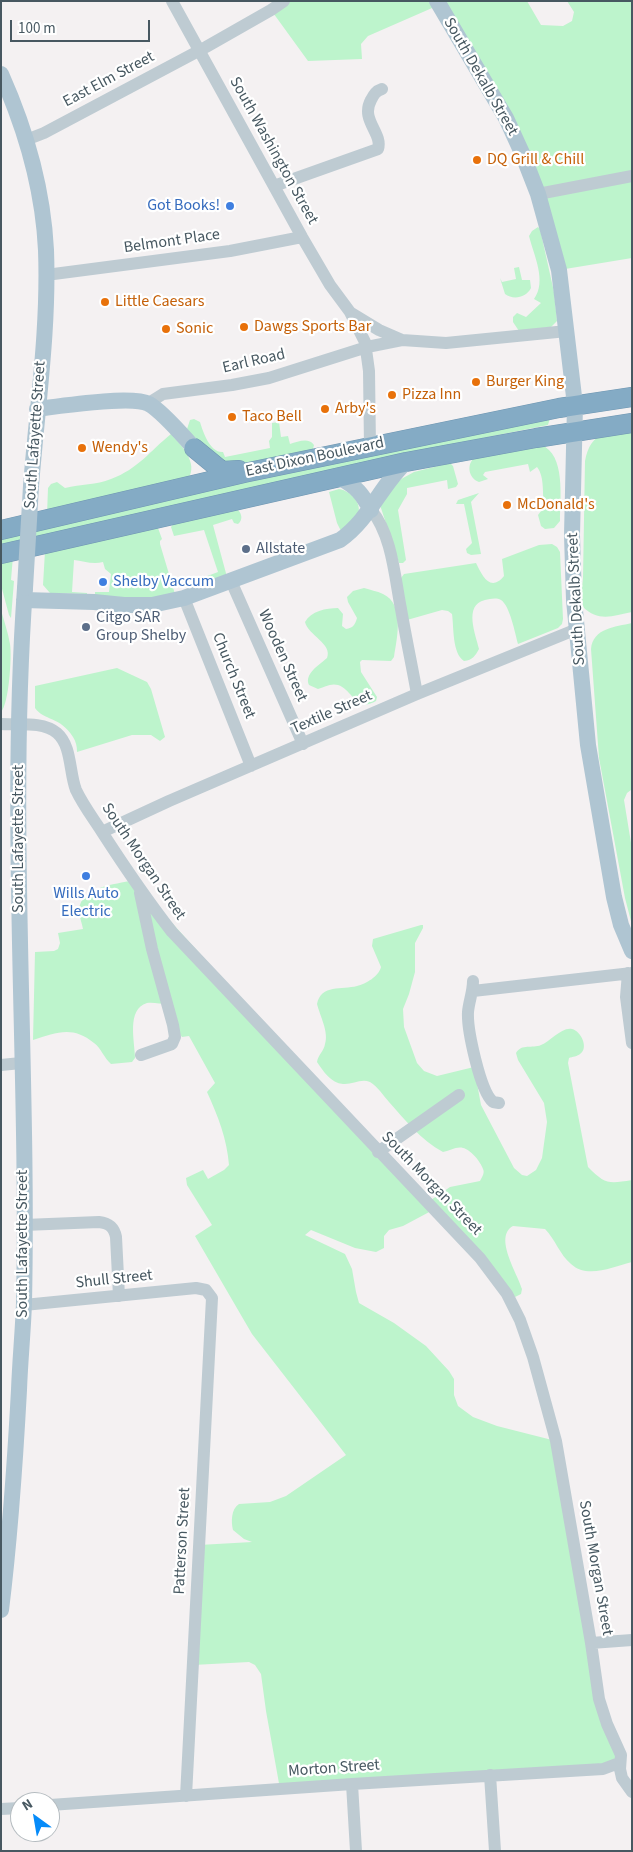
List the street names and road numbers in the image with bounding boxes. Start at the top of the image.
street label: South Dekalb Street [438,15,522,139]
street label: East Elm Street [60,48,158,112]
street label: South Washington Street [224,74,322,228]
street label: Belmont Place [123,226,221,258]
street label: Earl Road [221,345,287,379]
street label: South Lafayette Street [21,360,51,510]
street label: East Dixon Boulevard [244,434,386,482]
street label: South Dekalb Street [564,532,590,666]
street label: Wooden Street [253,607,311,705]
street label: Church Street [207,630,259,722]
street label: Textile Street [288,687,376,739]
street label: South Lafayette Street [9,765,29,913]
street label: South Morgan Street [97,800,189,924]
street label: South Morgan Street [377,1128,485,1240]
street label: South Lafayette Street [13,1170,33,1318]
street label: Shull Street [75,1266,153,1294]
street label: Patterson Street [171,1487,195,1595]
street label: South Morgan Street [574,1499,616,1637]
street label: Morton Street [288,1756,380,1782]

